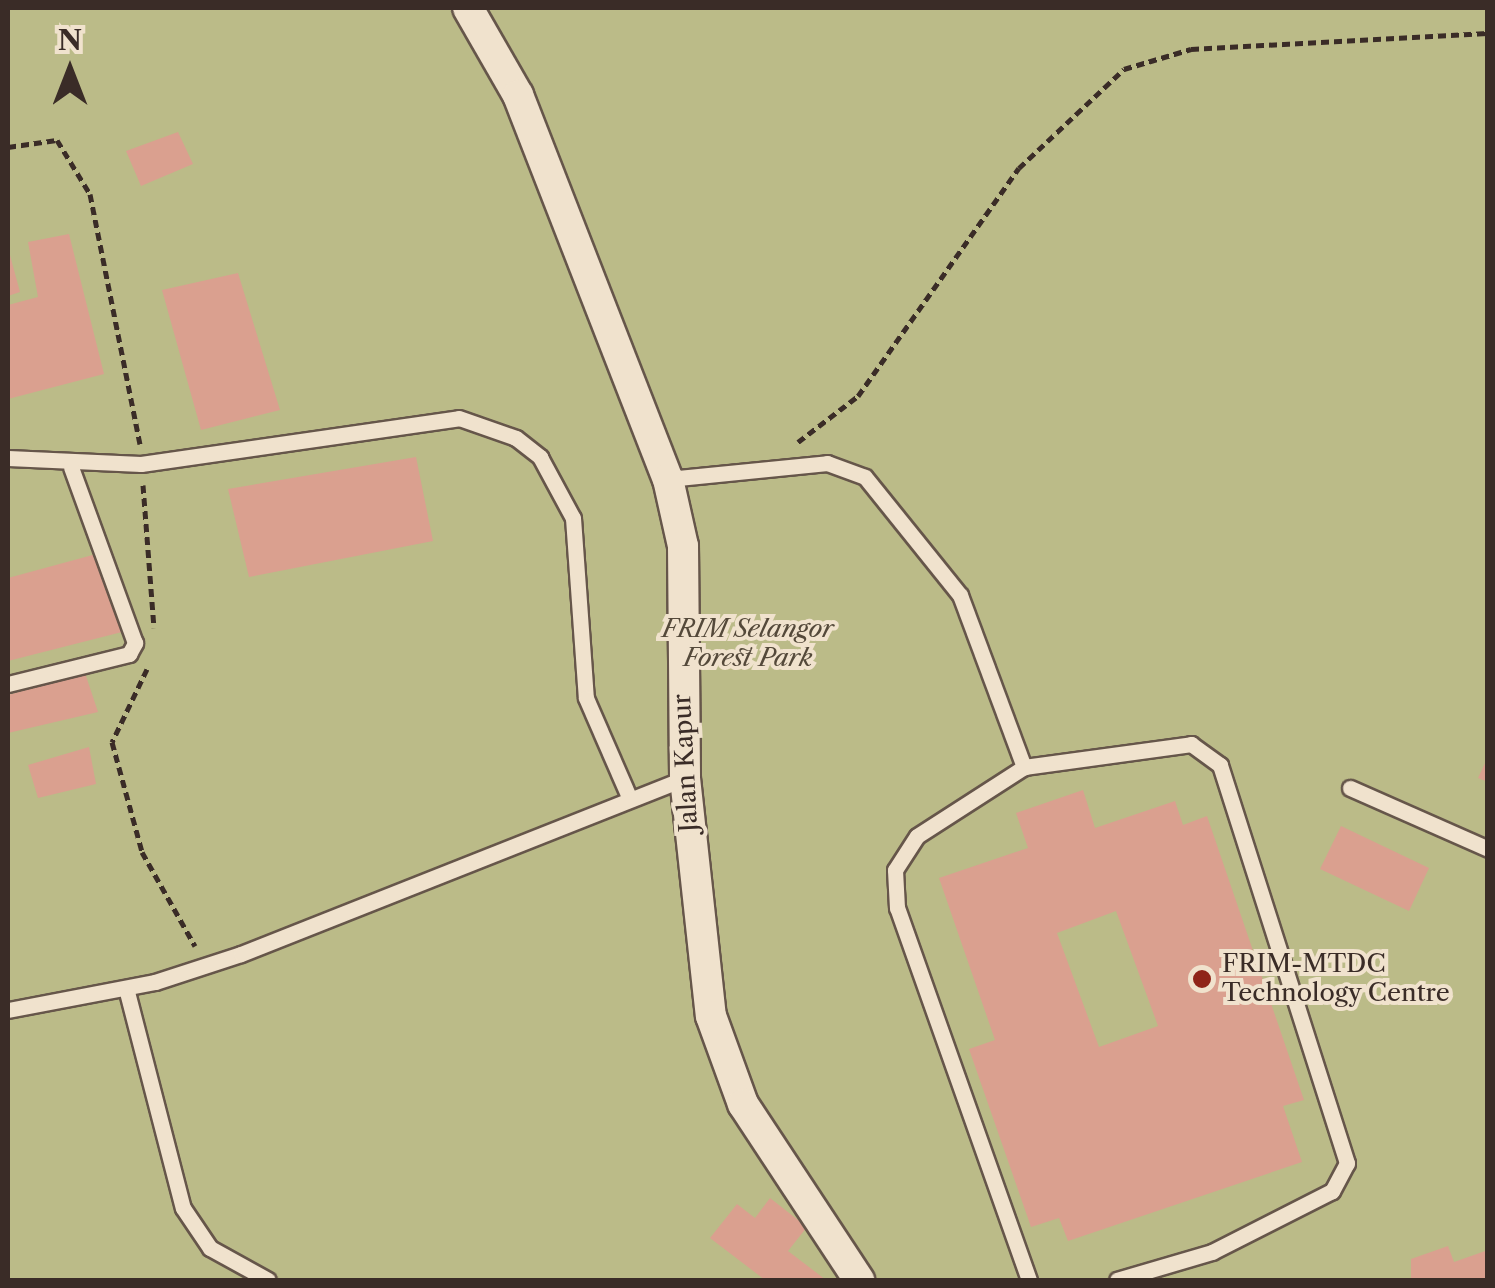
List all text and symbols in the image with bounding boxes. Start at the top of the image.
north arrow [20,20,120,120]
text: N [58,23,82,57]
park label: FRIM Selangor Forest Park [662,615,834,674]
street label: Jalan Kapur [667,693,705,833]
place label: FRIM-MTDC Technology Centre [1222,950,1451,1009]
marker: FRIM-MTDC Technology Centre [1191,968,1213,990]

